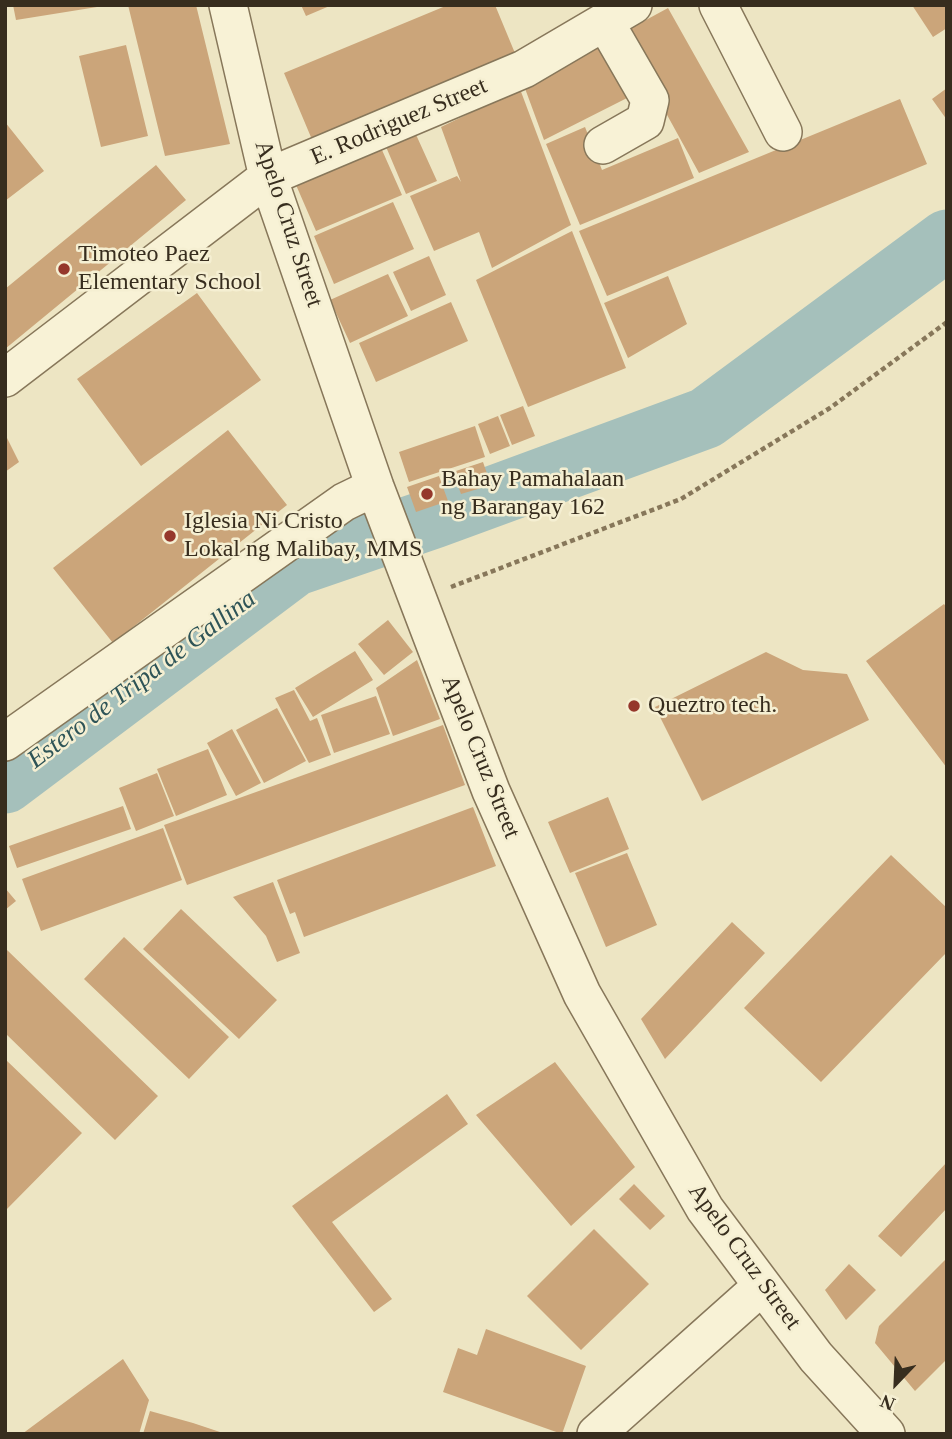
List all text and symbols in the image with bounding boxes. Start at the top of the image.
street label: E. Rodriguez Street [307,72,491,172]
street label: Apelo Cruz Street [248,137,328,311]
place label: Timoteo Paez Elementary School [78,241,261,297]
marker: Timoteo Paez Elementary School [56,261,72,277]
place label: Bahay Pamahalaan ng Barangay 162 [441,466,624,522]
marker: Bahay Pamahalaan ng Barangay 162 [419,486,435,502]
place label: Iglesia Ni Cristo Lokal ng Malibay, MMS [184,508,422,564]
marker: Iglesia Ni Cristo Lokal ng Malibay, MMS [162,528,178,544]
water label: Estero de Tripa de Gallina [22,584,262,776]
street label: Apelo Cruz Street [434,671,526,843]
place label: Queztro tech. [648,692,777,720]
marker: Queztro tech. [626,698,642,714]
street label: Apelo Cruz Street [681,1178,807,1336]
north arrow [861,1348,931,1418]
text: N [877,1390,898,1415]

